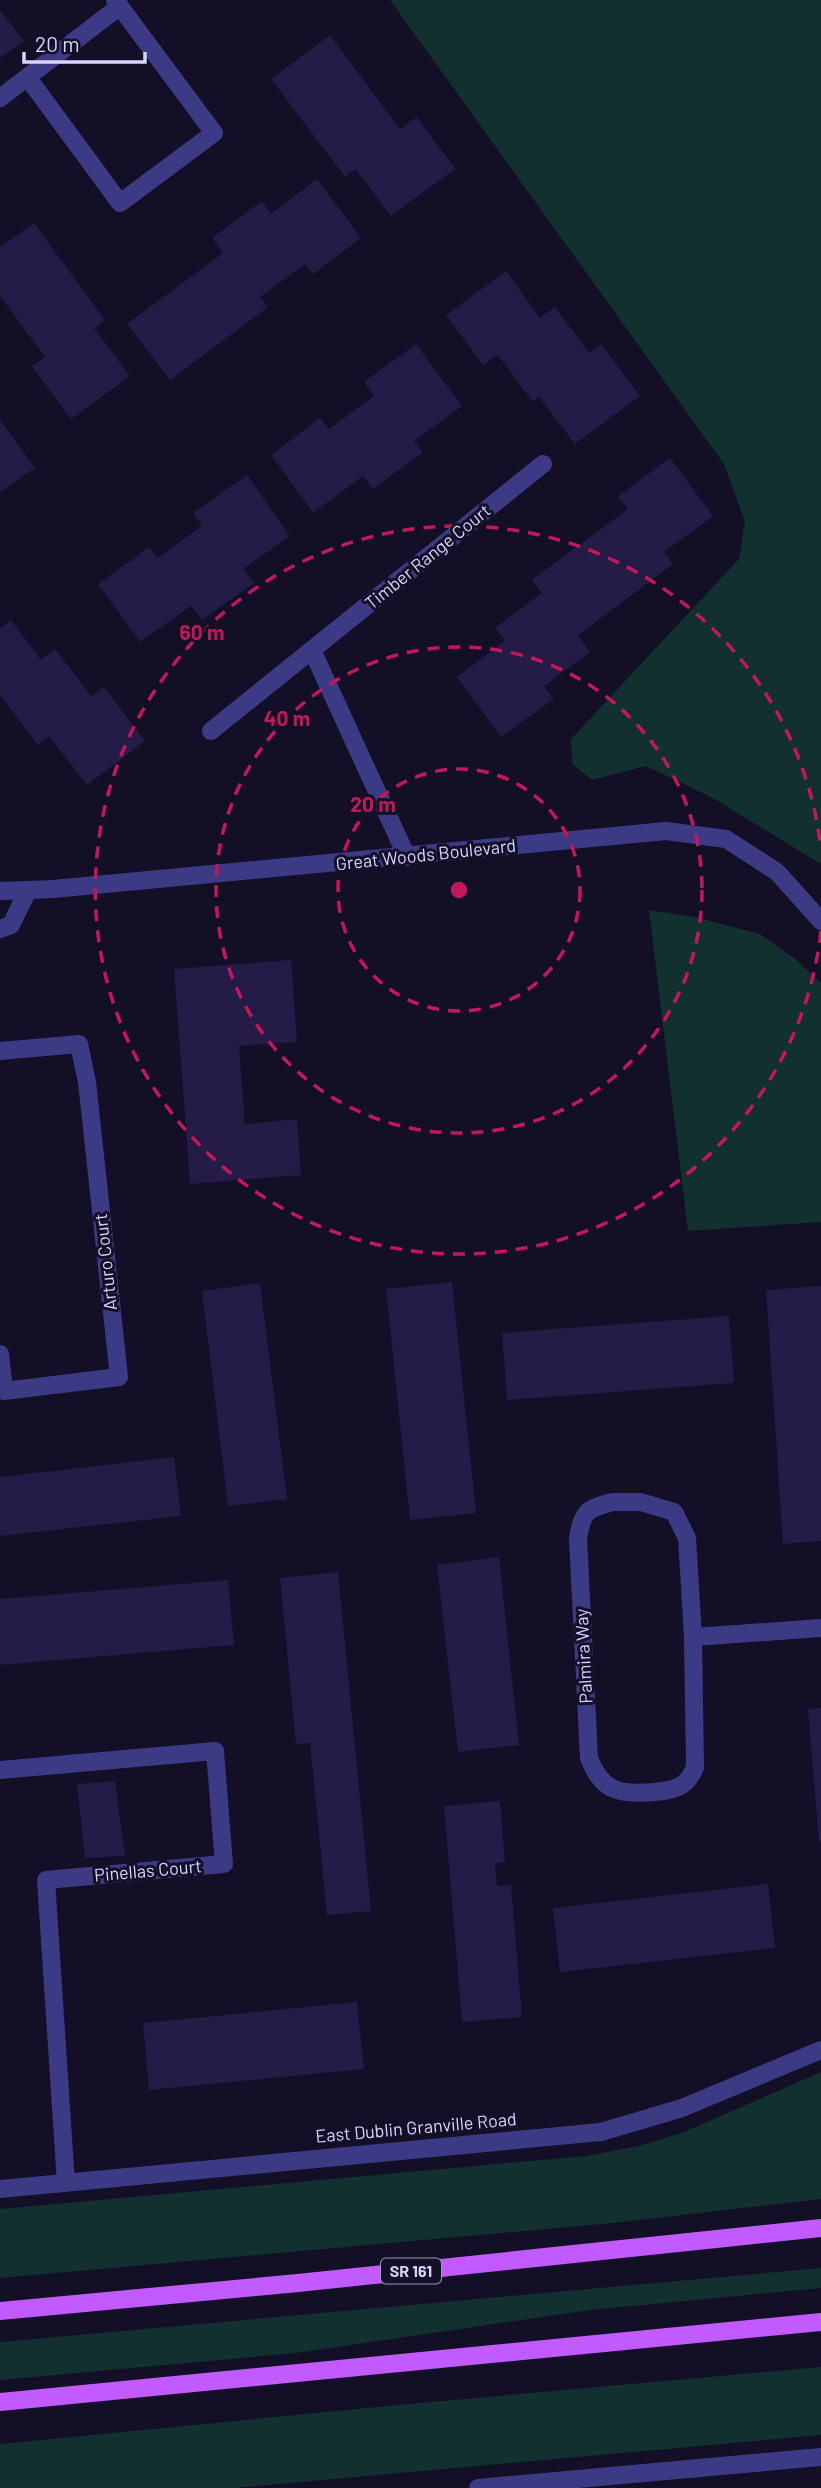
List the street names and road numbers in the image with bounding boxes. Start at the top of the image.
street label: Timber Range Court [360,499,495,614]
street label: Great Woods Boulevard [335,834,517,874]
street label: Arturo Court [89,1212,121,1312]
street label: Palmira Way [570,1608,596,1704]
street label: Pinellas Court [93,1854,203,1886]
street label: East Dublin Granville Road [314,2107,517,2147]
road number: SR 161 [381,2258,441,2284]

